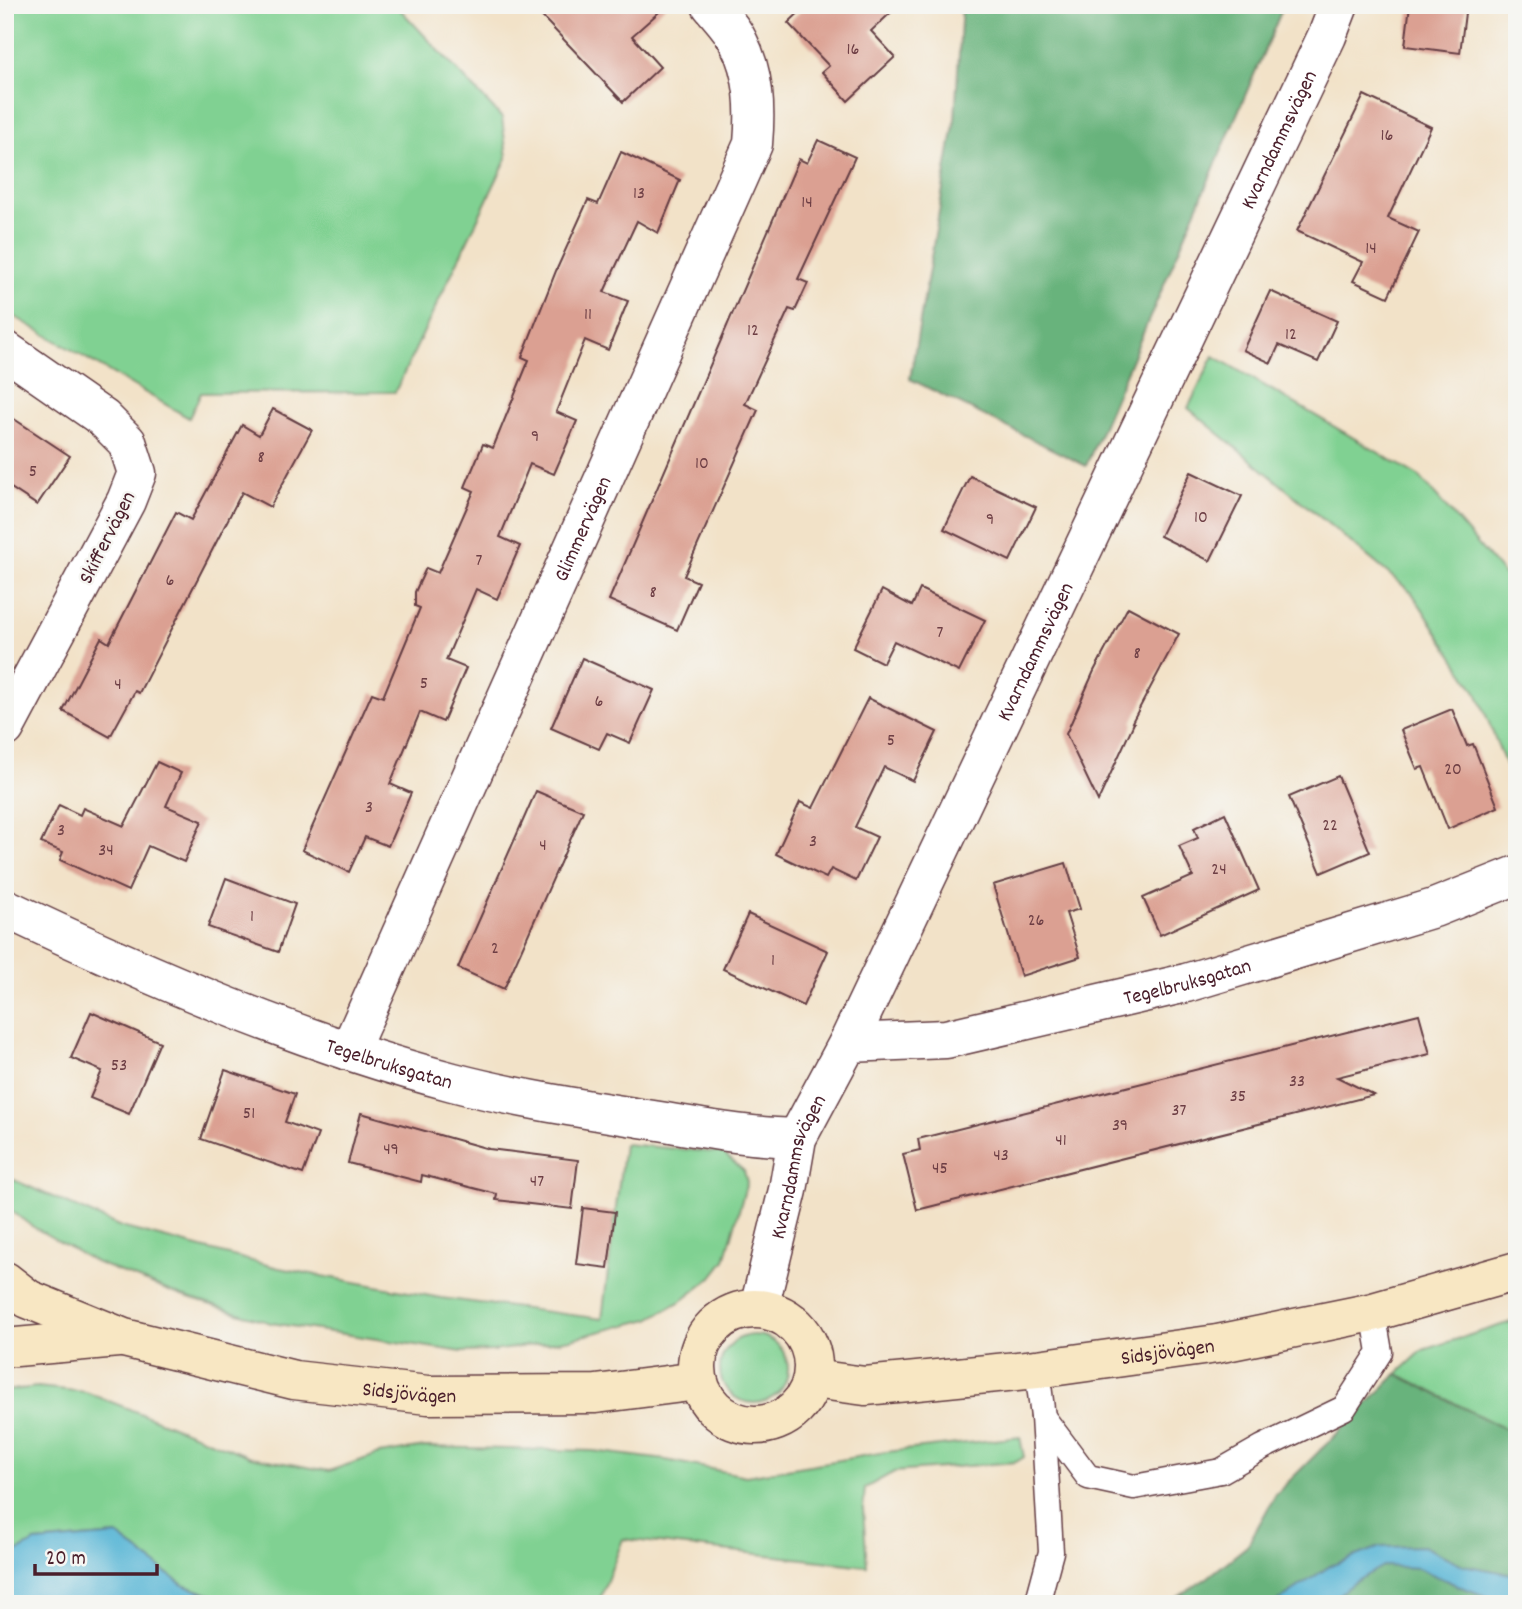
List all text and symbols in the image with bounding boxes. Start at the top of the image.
house number: 16 [847,38,859,63]
street label: Kvarndammsvägen [1235,66,1327,215]
house number: 16 [1381,124,1393,149]
house number: 13 [633,182,645,207]
house number: 14 [801,191,813,216]
house number: 14 [1365,237,1377,262]
house number: 11 [584,303,592,328]
house number: 12 [747,319,759,344]
house number: 12 [1285,323,1297,348]
house number: 9 [531,425,539,450]
house number: 8 [257,446,265,471]
house number: 10 [695,452,709,477]
house number: 5 [29,460,37,485]
street label: Glimmervägen [548,472,621,587]
street label: Skiffervägen [73,487,145,590]
house number: 10 [1194,506,1208,531]
house number: 9 [986,508,994,533]
house number: 7 [476,549,483,574]
house number: 6 [166,569,174,594]
street label: Kvarndammsvägen [991,578,1083,727]
house number: 8 [649,581,657,606]
house number: 7 [937,621,944,646]
house number: 8 [1133,642,1141,667]
house number: 5 [420,672,428,697]
house number: 4 [114,673,122,698]
house number: 6 [595,690,603,715]
house number: 5 [887,729,895,754]
house number: 20 [1444,758,1462,783]
house number: 3 [365,796,373,821]
house number: 22 [1322,814,1338,839]
house number: 3 [57,819,65,844]
house number: 3 [809,830,817,855]
house number: 4 [539,834,547,859]
house number: 34 [98,839,114,864]
house number: 24 [1211,858,1227,883]
house number: 1 [250,905,254,930]
house number: 26 [1028,909,1044,934]
house number: 2 [491,937,499,962]
house number: 1 [771,949,775,974]
street label: Tegelbruksgatan [1121,952,1255,1015]
street label: Tegelbruksgatan [321,1032,455,1099]
house number: 53 [111,1054,127,1079]
house number: 33 [1289,1070,1305,1095]
house number: 35 [1230,1085,1246,1110]
street label: Kvarndammsvägen [764,1090,836,1243]
house number: 37 [1172,1099,1187,1124]
house number: 51 [243,1102,255,1127]
house number: 39 [1112,1114,1128,1139]
house number: 41 [1055,1129,1067,1154]
house number: 49 [383,1138,399,1163]
house number: 43 [993,1144,1009,1169]
house number: 45 [932,1157,948,1182]
house number: 47 [530,1170,544,1195]
street label: Sidsjövägen [1119,1333,1217,1375]
street label: Sidsjövägen [361,1376,456,1413]
scale bar [35,1532,158,1576]
text: 20 m [46,1545,86,1575]

